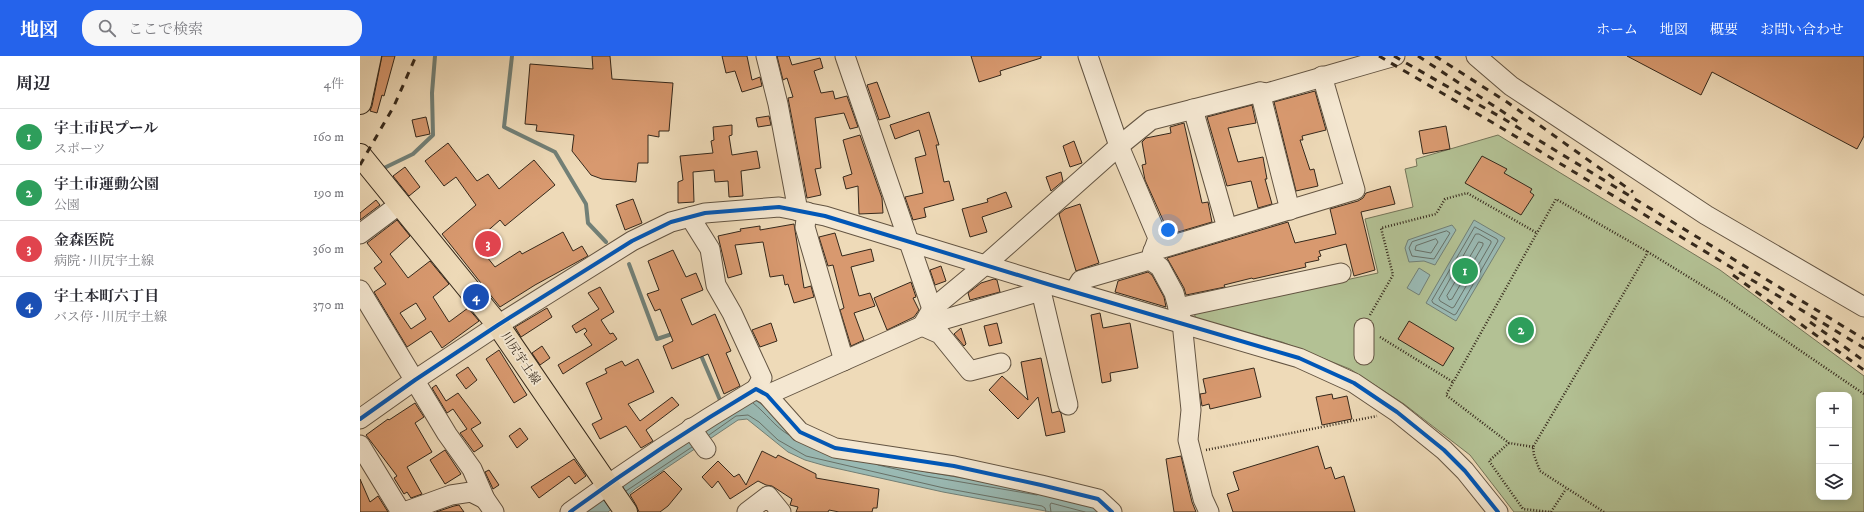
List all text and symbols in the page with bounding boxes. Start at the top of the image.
search box [82,10,362,46]
icon: search [96,17,118,39]
text: 地図 [20,19,58,42]
text: ここで検索 [128,20,203,39]
text: ホーム [1596,21,1638,39]
text: 地図 [1660,21,1688,39]
text: 概要 [1710,21,1738,39]
text: お問い合わせ [1760,21,1844,39]
text: 周辺 [16,73,50,95]
text: 4件 [324,76,344,92]
text: 宇土市民プール [54,119,158,138]
text: 1 [27,129,31,145]
text: 160 m [313,129,344,145]
text: スポーツ [54,141,105,157]
text: 宇土市運動公園 [54,175,159,194]
text: 2 [26,185,32,201]
text: 190 m [313,185,344,201]
text: 公園 [54,197,80,213]
your location [1158,220,1178,240]
pin: 3 [475,229,501,259]
text: 金森医院 [54,231,114,250]
text: 3 [27,241,31,257]
text: 360 m [313,241,344,257]
text: 病院 · 川尻宇土線 [54,253,154,269]
pin: 1 [1452,256,1478,286]
pin: 4 [463,282,489,312]
text: 宇土本町六丁目 [54,287,159,306]
text: 4 [25,297,33,313]
text: 370 m [313,297,344,313]
text: バス停 · 川尻宇土線 [54,309,167,325]
pin: 2 [1508,315,1534,345]
street label: 川尻宇土線 [498,329,544,387]
map controls [1816,392,1852,500]
button: + [1816,392,1852,428]
button: − [1816,428,1852,464]
button: layers [1816,464,1852,500]

